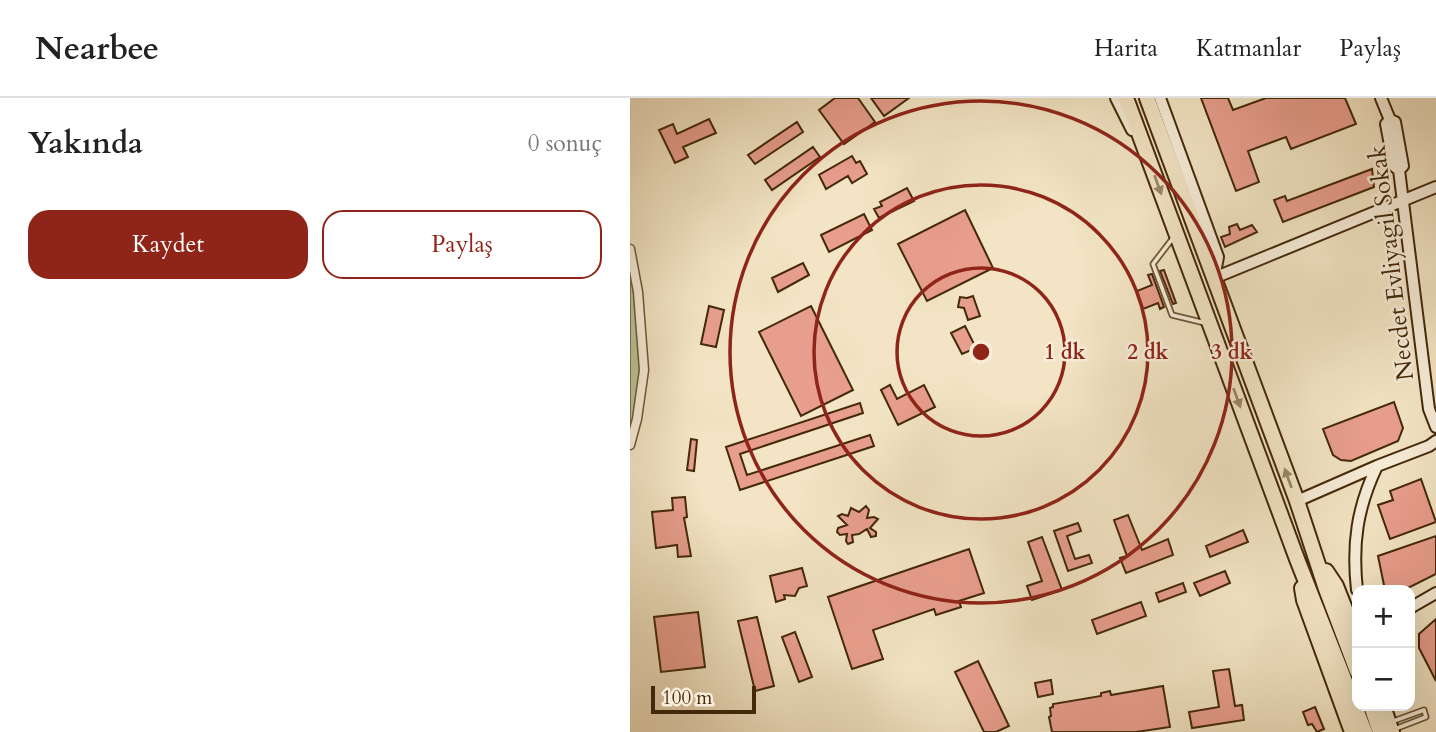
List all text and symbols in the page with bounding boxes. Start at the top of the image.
text: Nearbee [35,26,159,71]
text: Harita [1094,32,1158,65]
text: Katmanlar [1196,32,1301,65]
text: Paylaş [1339,32,1401,65]
text: Yakında [28,123,143,164]
text: 0 sonuç [528,128,602,159]
street label: Necdet Evliyagil Sokak [1361,143,1422,382]
one-way arrow [1153,174,1164,195]
button: Kaydet [28,210,308,279]
button: Paylaş [322,210,602,279]
text: 1 dk [1044,338,1086,367]
text: 2 dk [1127,338,1169,367]
text: 3 dk [1211,338,1253,367]
centre of rings [969,340,993,364]
one-way arrow [1232,388,1243,409]
one-way arrow [1283,467,1294,488]
map controls [1352,585,1415,711]
button: + [1352,585,1415,648]
button: − [1352,648,1415,711]
scale bar [651,683,756,715]
text: 100 m [662,685,712,711]

